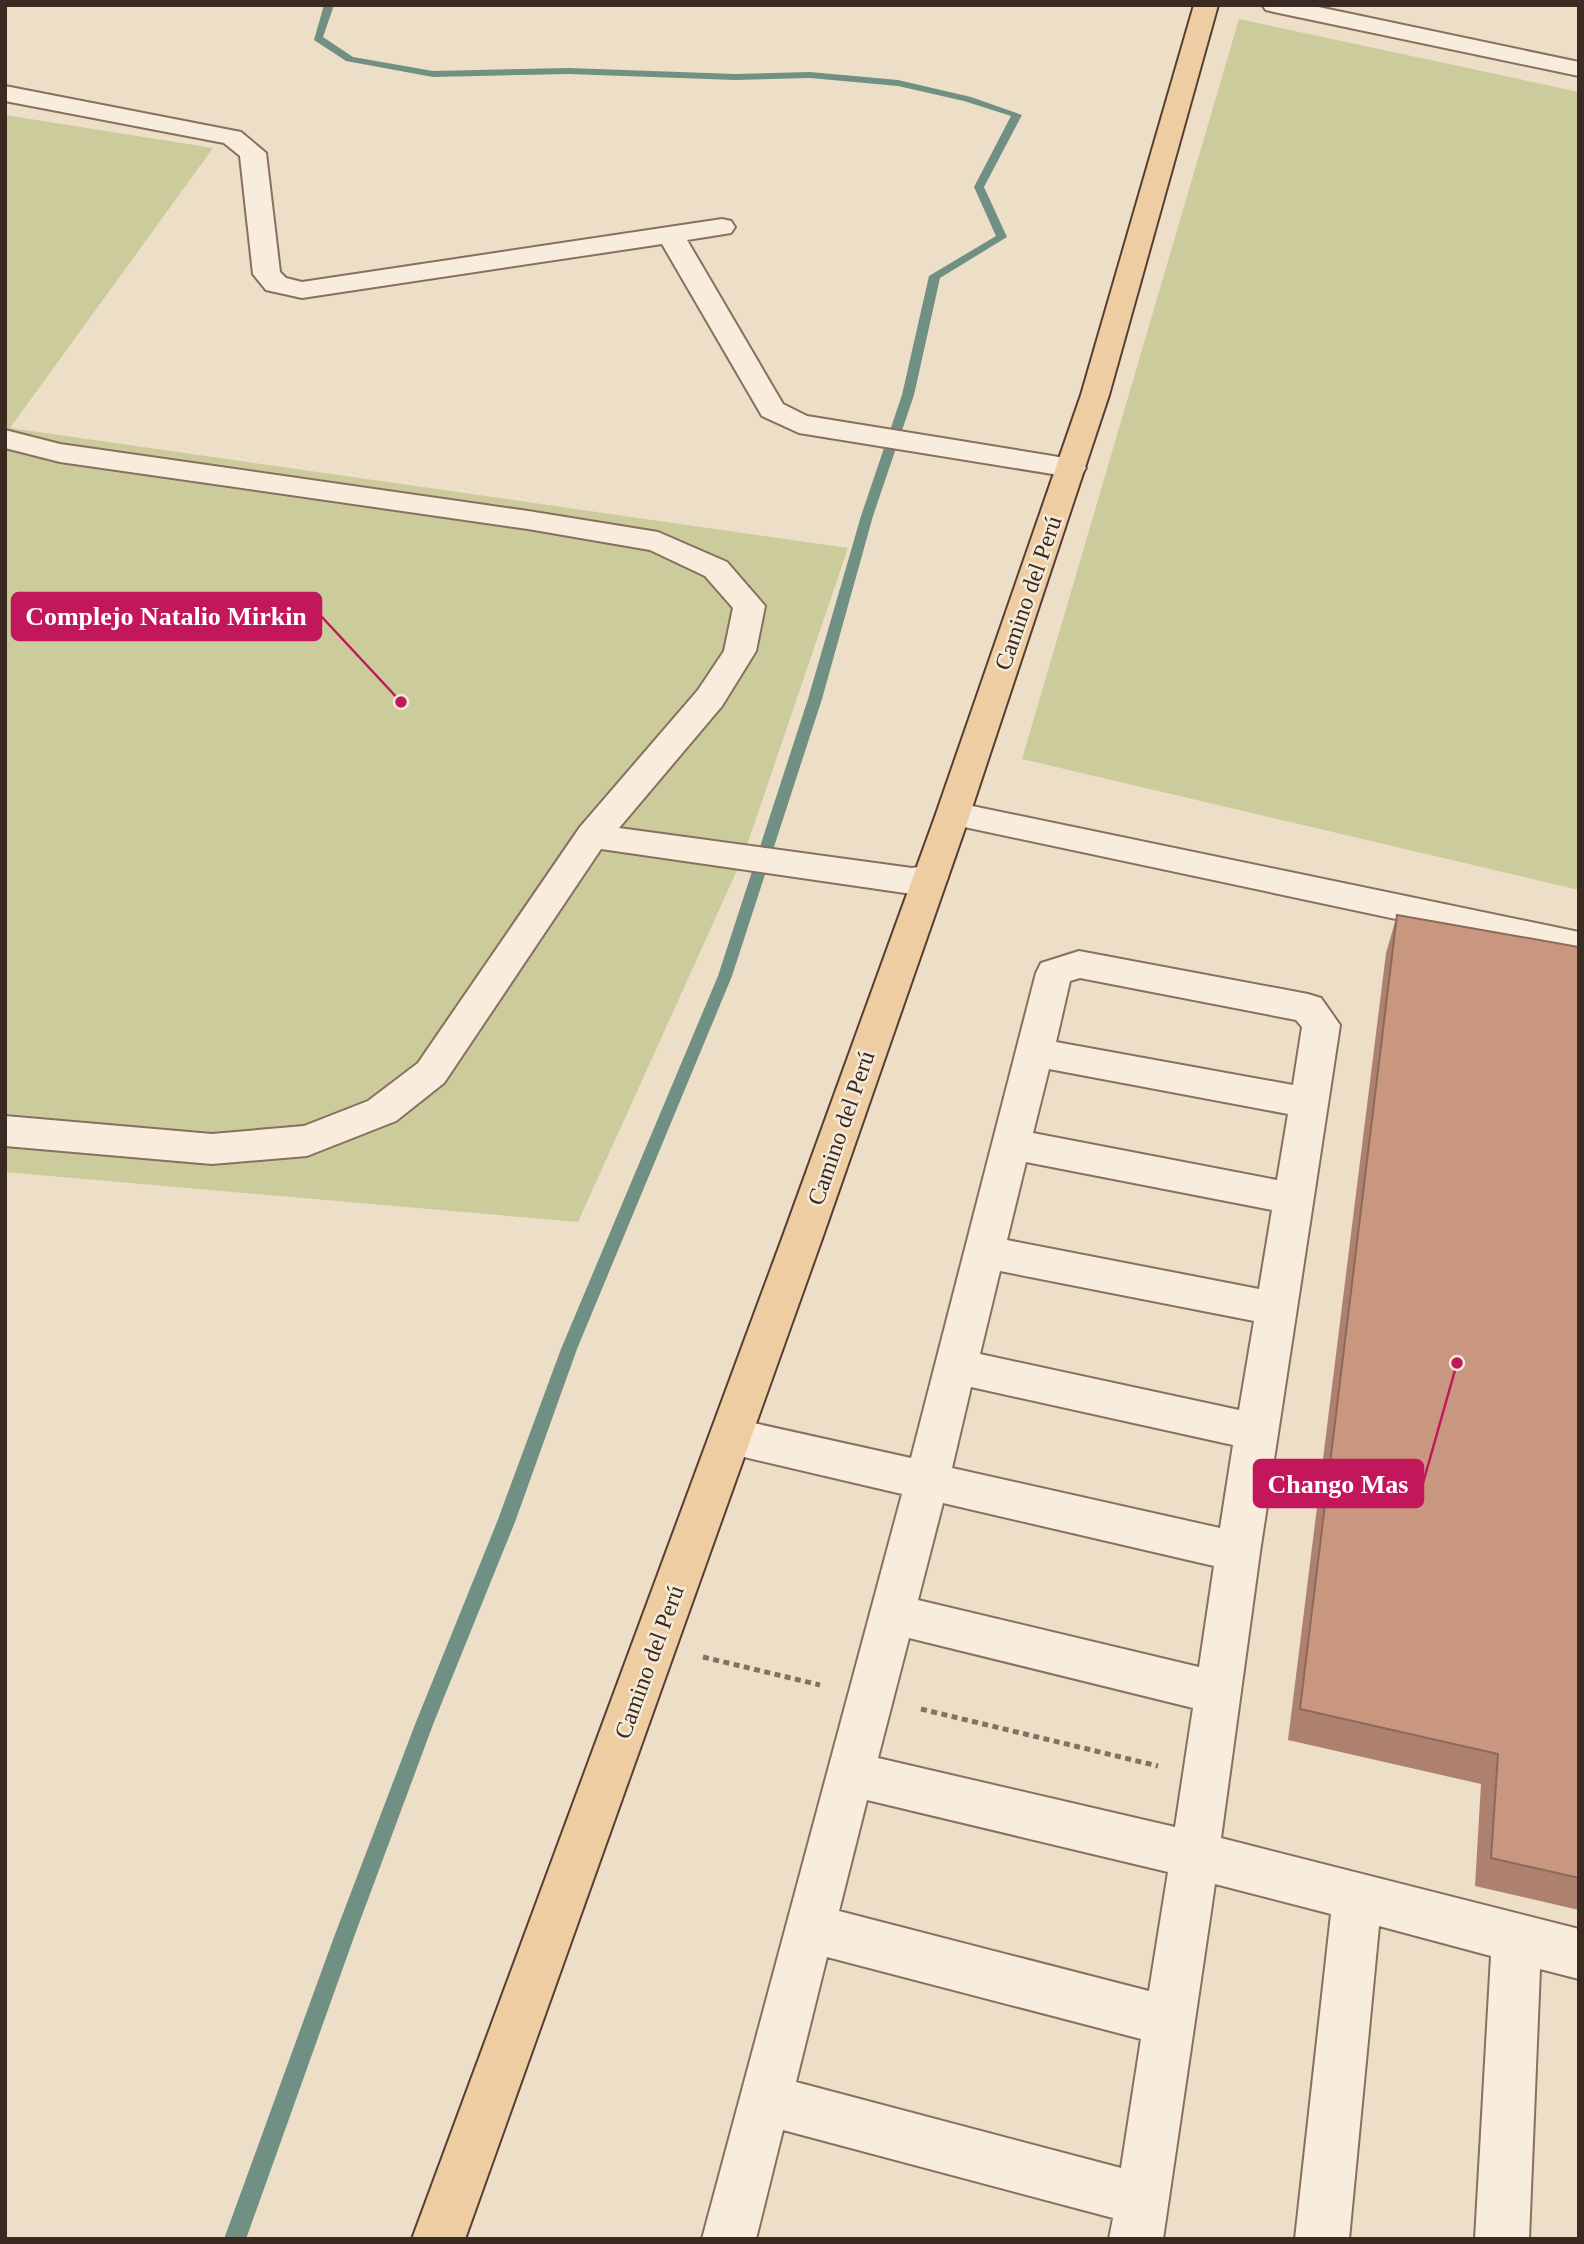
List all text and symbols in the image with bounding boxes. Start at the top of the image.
street label: Camino del Perú [989,513,1067,673]
callout: Complejo Natalio Mirkin [12,593,321,640]
text: Complejo Natalio Mirkin [25,602,307,631]
street label: Camino del Perú [802,1048,880,1208]
callout: Chango Mas [1254,1460,1423,1507]
text: Chango Mas [1268,1470,1408,1499]
street label: Camino del Perú [609,1582,689,1742]

